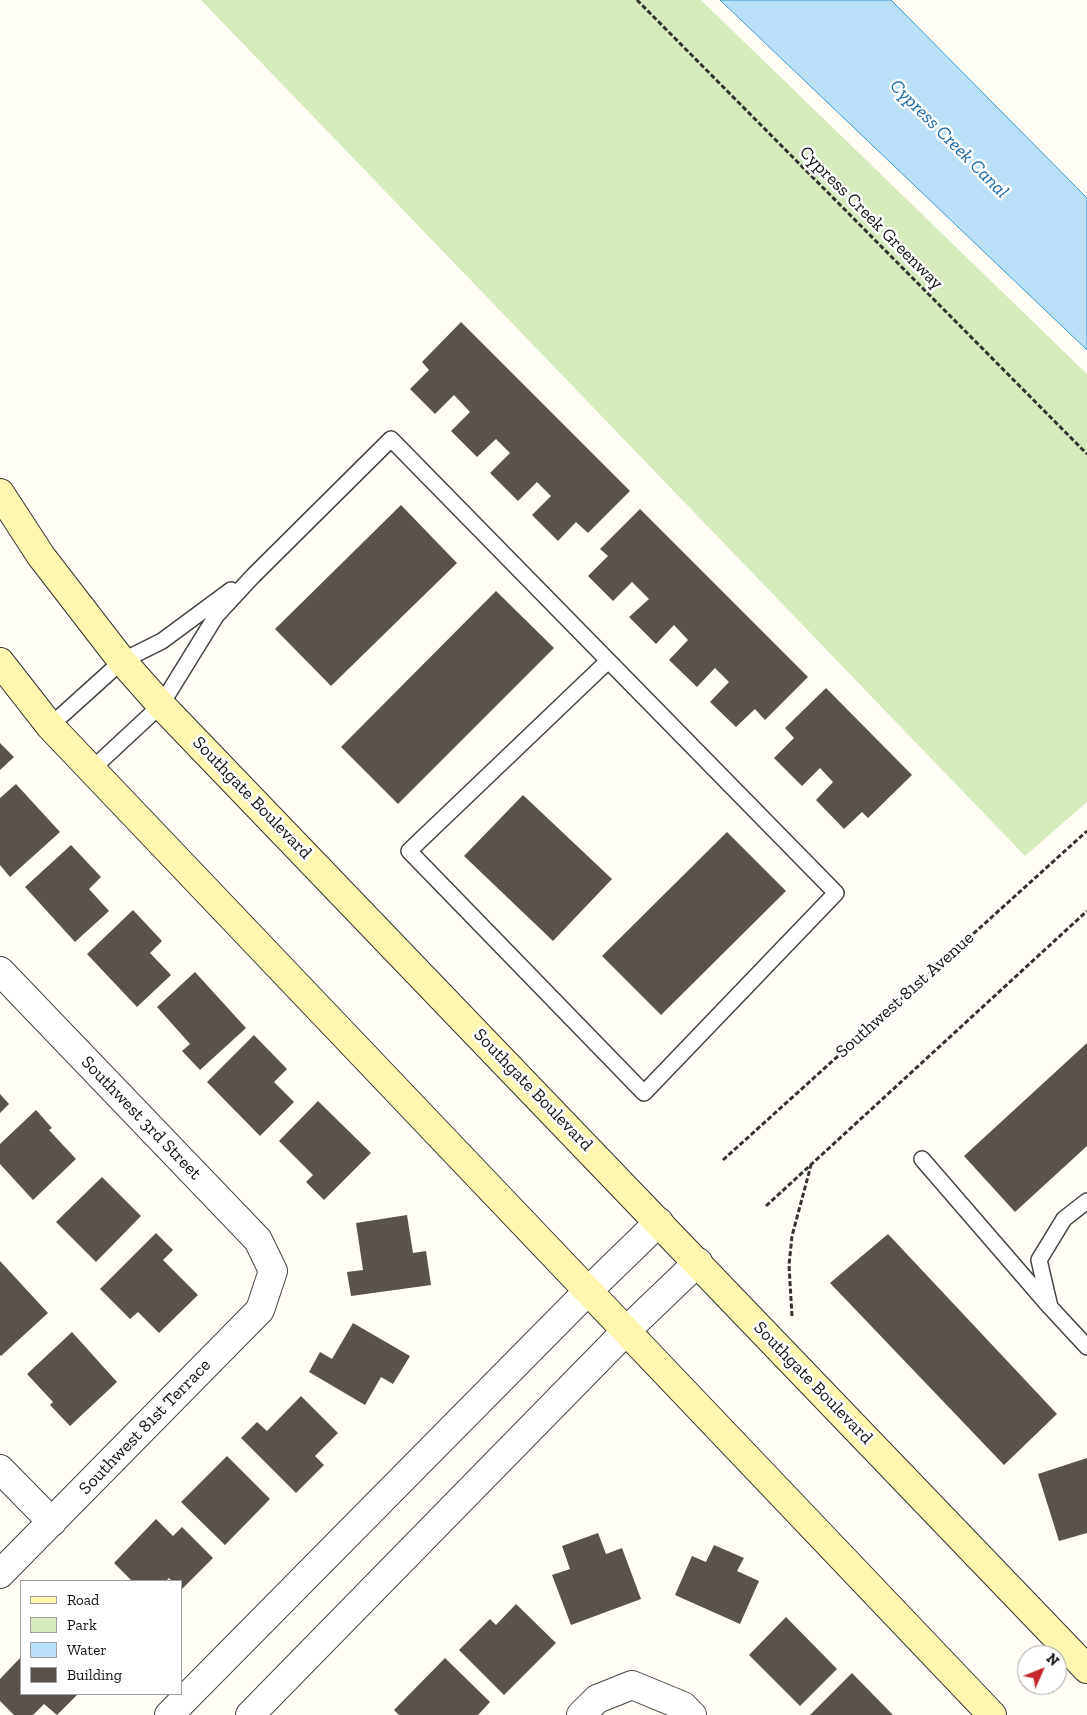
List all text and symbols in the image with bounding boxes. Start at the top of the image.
water label: Cypress Creek Canal [885,75,1013,203]
street label: Cypress Creek Greenway [795,142,947,294]
street label: Southgate Boulevard [188,732,316,864]
street label: Southwest 81st Avenue [832,927,978,1063]
street label: Southgate Boulevard [469,1024,597,1156]
street label: Southwest 3rd Street [76,1052,206,1184]
street label: Southgate Boulevard [749,1317,877,1449]
street label: Southwest 81st Terrace [75,1355,215,1499]
legend [20,1580,182,1695]
text: Road [67,1591,99,1609]
text: Park [67,1616,97,1634]
text: Water [67,1641,107,1659]
north arrow [1017,1645,1067,1695]
text: N [1043,1650,1062,1670]
text: Building [67,1666,122,1684]

